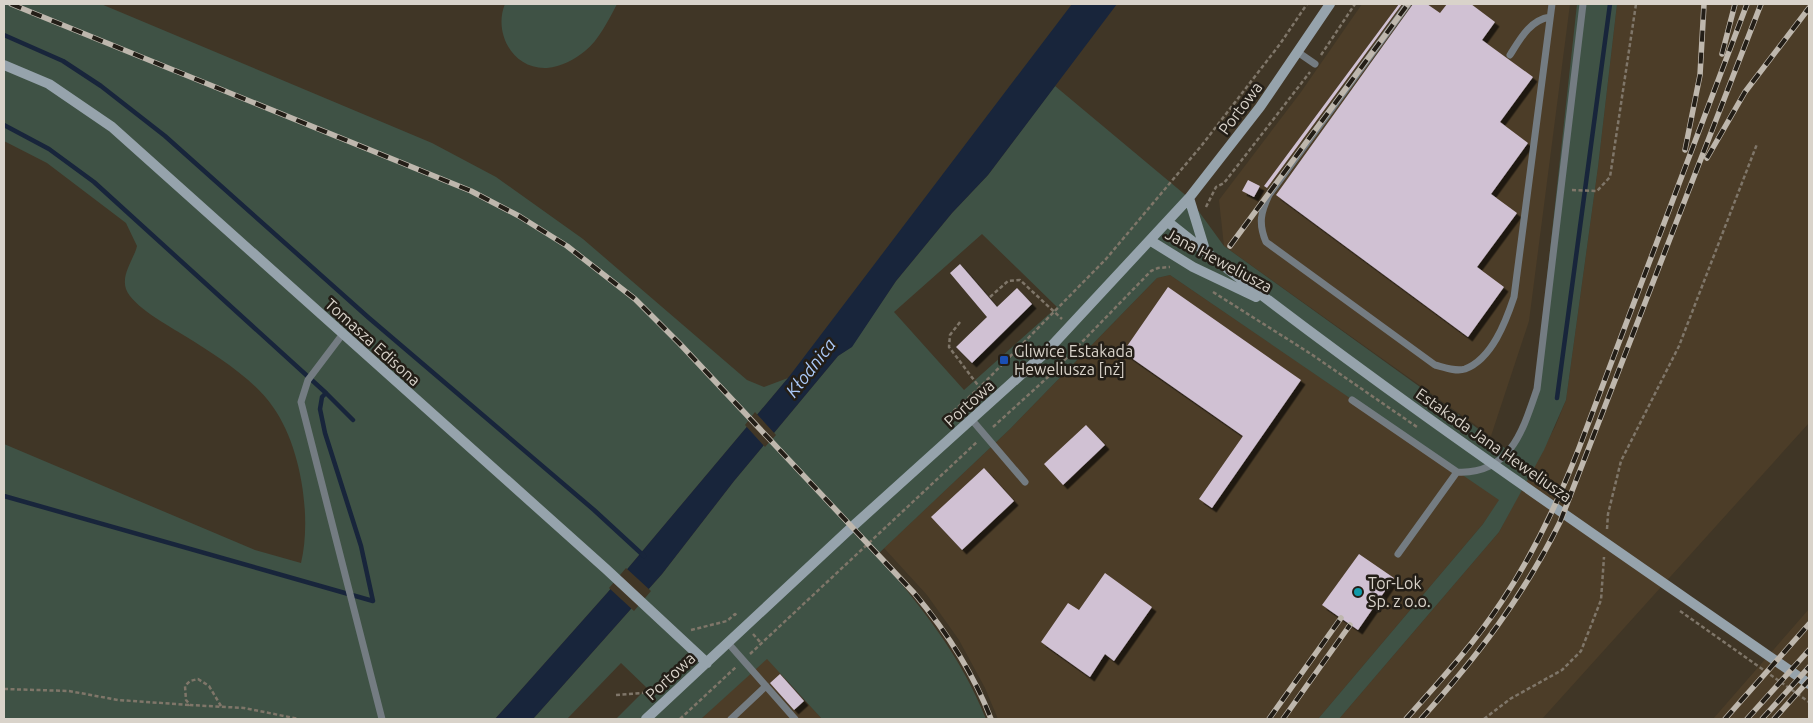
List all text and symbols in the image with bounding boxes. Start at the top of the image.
street label: Portowa [1214,78,1266,138]
street label: Jana Heweliusza [1163,224,1275,296]
street label: Tomasza Edisona [322,295,424,389]
water label: Kłodnica [781,334,839,401]
place label: Gliwice Estakada Heweliusza [nż] [1014,342,1133,378]
marker: Gliwice Estakada Heweliusza [nż] [998,354,1010,366]
street label: Portowa [940,376,998,430]
street label: Estakada Jana Heweliusza [1413,384,1575,506]
place label: Tor-Lok Sp. z o.o. [1368,574,1431,610]
marker: Tor-Lok Sp. z o.o. [1352,586,1364,598]
street label: Portowa [642,649,698,703]

